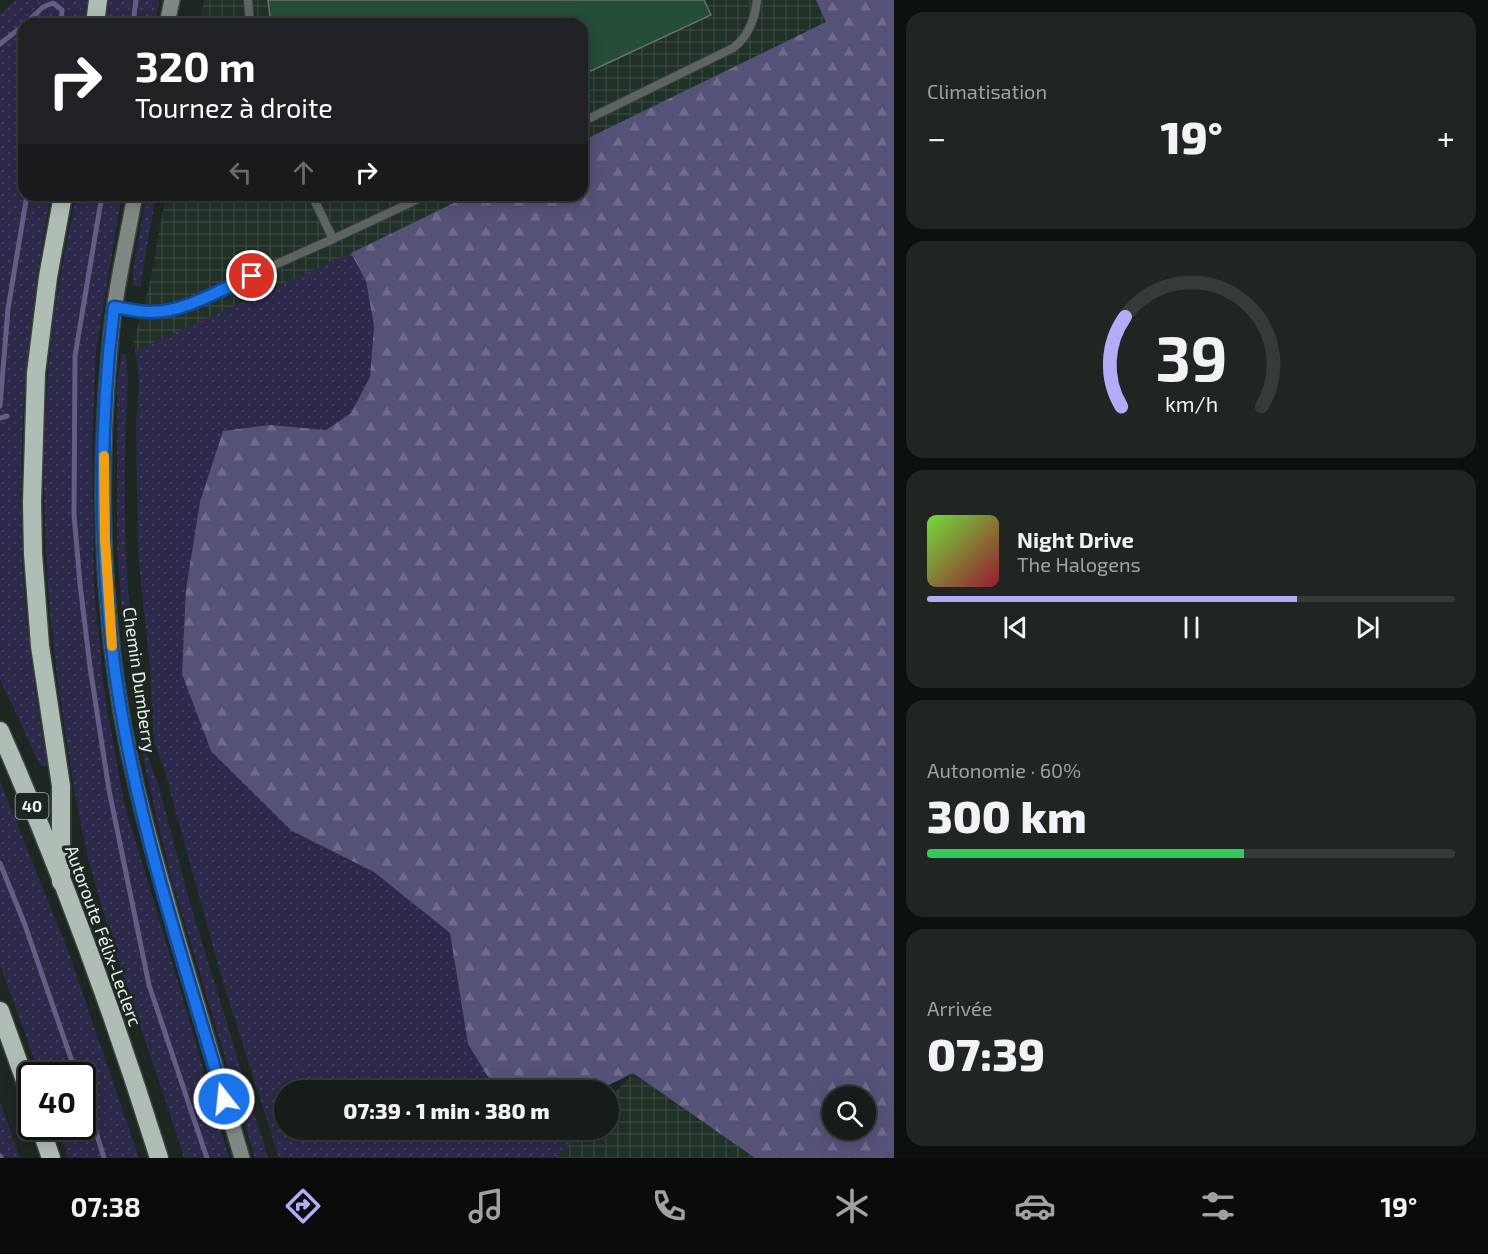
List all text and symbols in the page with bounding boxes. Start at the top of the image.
text: 320 m [135,40,256,90]
icon: right [36,42,114,120]
text: Climatisation [927,79,1047,103]
text: Tournez à droite [135,91,333,123]
text: 19° [1160,109,1223,163]
text: − [927,117,946,157]
text: + [1437,117,1455,157]
icon: left [224,156,257,189]
icon: ahead [287,156,320,189]
icon: right [350,156,383,189]
pin [226,250,277,301]
icon: arrive [235,259,268,292]
text: 39 [1155,319,1227,394]
text: km/h [1164,391,1218,416]
text: Night Drive [1017,526,1134,552]
text: The Halogens [1017,552,1141,576]
street label: Chemin Dumberry [119,606,161,755]
icon: previous [999,611,1032,644]
icon: pause [1175,611,1208,644]
icon: next [1351,611,1384,644]
text: Autonomie · 60% [927,758,1081,782]
text: 300 km [927,788,1087,842]
road number: 40 [15,793,48,819]
street label: Autoroute Félix-Leclerc [61,842,147,1029]
text: Arrivée [927,996,992,1020]
text: 07:39 [927,1026,1045,1080]
speed limit sign: 40 [18,1062,96,1140]
position arrow [192,1067,256,1131]
map controls [822,1086,876,1140]
button: search [822,1086,876,1140]
text: 07:39 · 1 min · 380 m [343,1097,550,1123]
icon: directions [282,1185,324,1227]
icon: music [465,1185,507,1227]
icon: phone [648,1185,690,1227]
icon: climate [831,1185,873,1227]
icon: car [1014,1185,1056,1227]
icon: filters [1197,1185,1239,1227]
text: 07:38 [71,1190,141,1222]
text: 19° [1380,1190,1417,1222]

